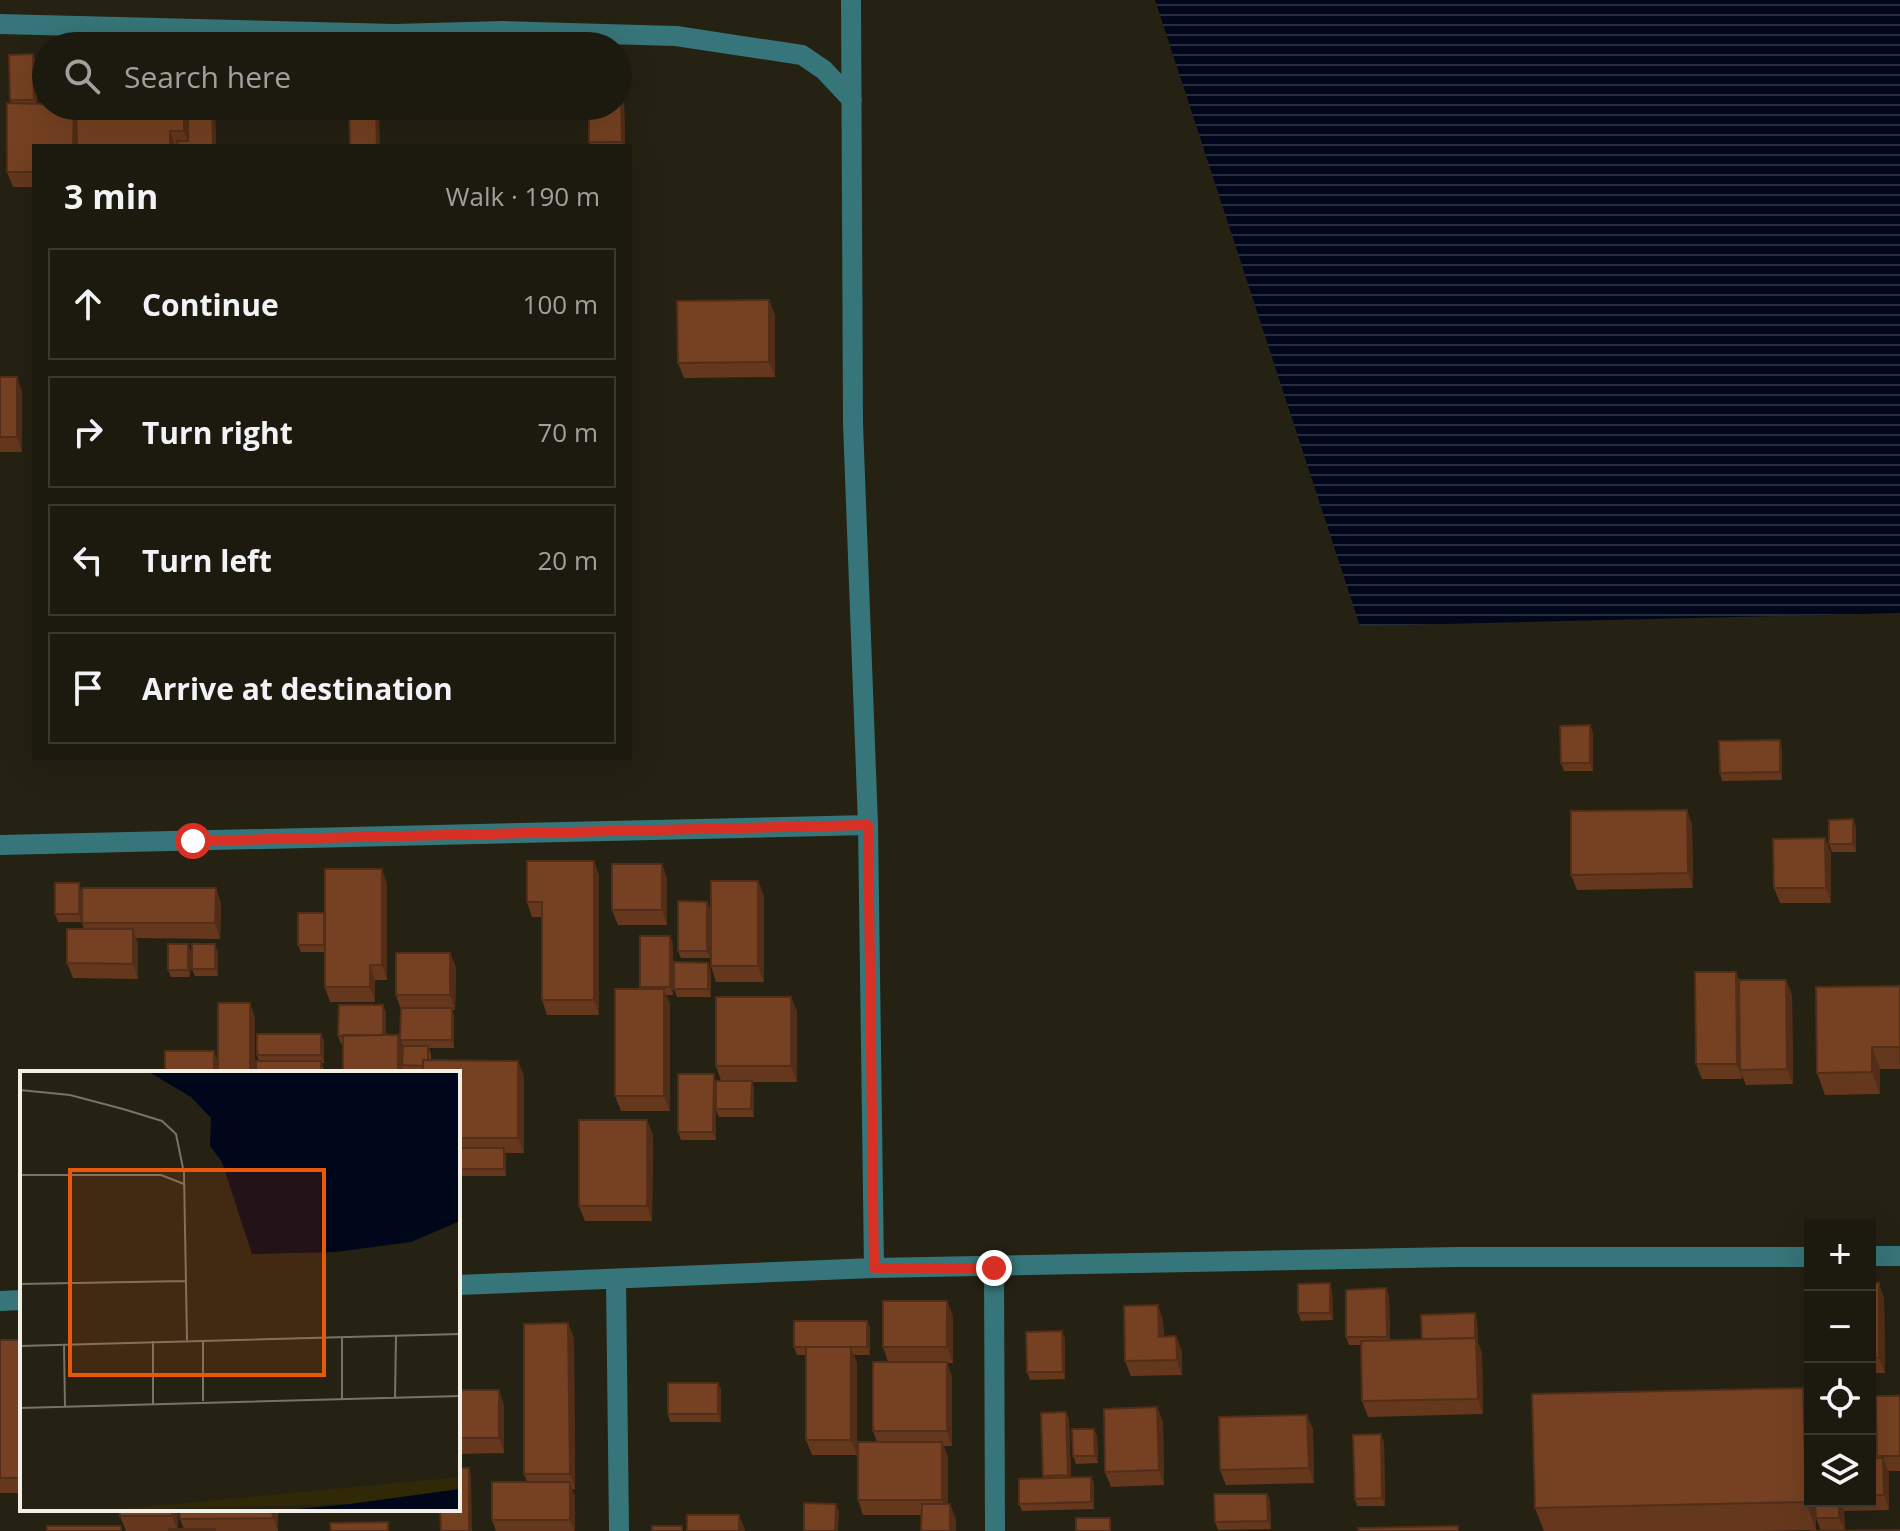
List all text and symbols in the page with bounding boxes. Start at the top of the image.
search box [32,32,632,120]
icon: search [60,54,104,98]
text: Search here [124,56,291,97]
text: 3 min [64,173,158,219]
text: Walk · 190 m [446,178,600,214]
icon: ahead [66,282,110,326]
text: Continue [142,284,279,325]
text: 100 m [523,286,598,322]
icon: right [66,410,110,454]
text: Turn right [142,412,293,453]
text: 70 m [537,414,598,450]
icon: left [66,538,110,582]
text: Turn left [142,540,272,581]
text: 20 m [537,542,598,578]
icon: arrive [66,666,110,710]
text: Arrive at destination [142,668,453,709]
route start [175,823,211,859]
inset map [20,1071,460,1511]
map controls [1804,1219,1876,1507]
button: + [1804,1219,1876,1291]
route end [976,1250,1012,1286]
button: − [1804,1291,1876,1363]
button: locate [1804,1363,1876,1435]
button: layers [1804,1435,1876,1507]

